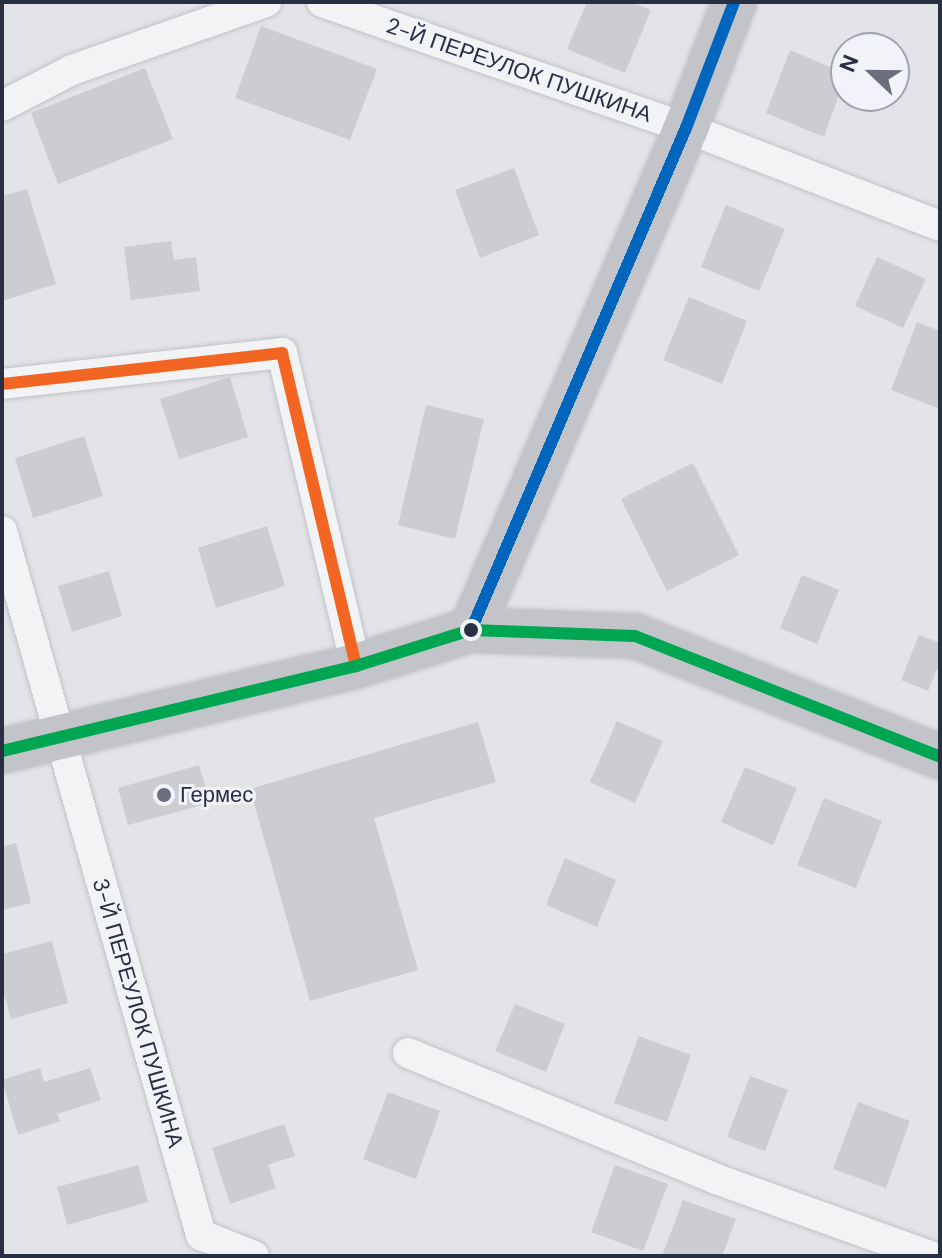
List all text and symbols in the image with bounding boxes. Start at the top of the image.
street label: 2-Й ПЕРЕУЛОК ПУШКИНА [383,12,655,128]
north arrow [830,32,910,112]
text: N [833,51,866,76]
unlabelled marker [463,622,479,638]
place label: Гермес [180,782,253,808]
marker: Гермес [155,786,173,804]
street label: 3-Й ПЕРЕУЛОК ПУШКИНА [87,875,189,1151]

